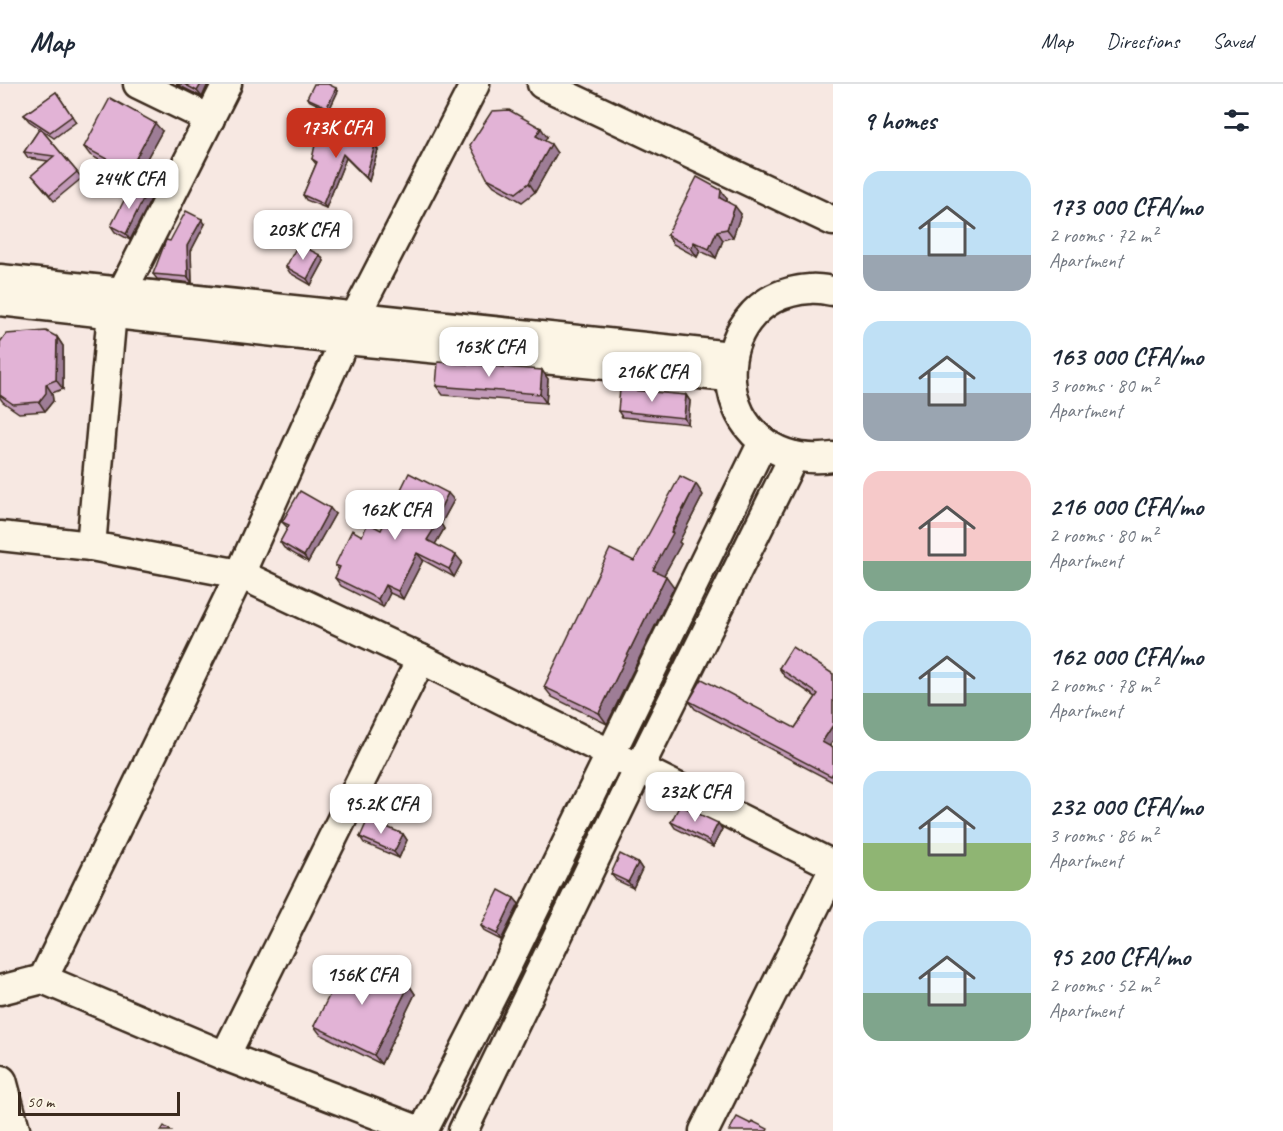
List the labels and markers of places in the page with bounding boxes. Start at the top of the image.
pin: 173K CFA [274,108,398,159]
pin: 244K CFA [67,159,191,210]
pin: 203K CFA [241,210,365,261]
pin: 163K CFA [427,327,551,378]
pin: 216K CFA [590,352,714,403]
pin: 162K CFA [333,490,457,541]
pin: 232K CFA [633,772,757,823]
pin: 95.2K CFA [312,784,450,835]
pin: 156K CFA [300,955,424,1006]

